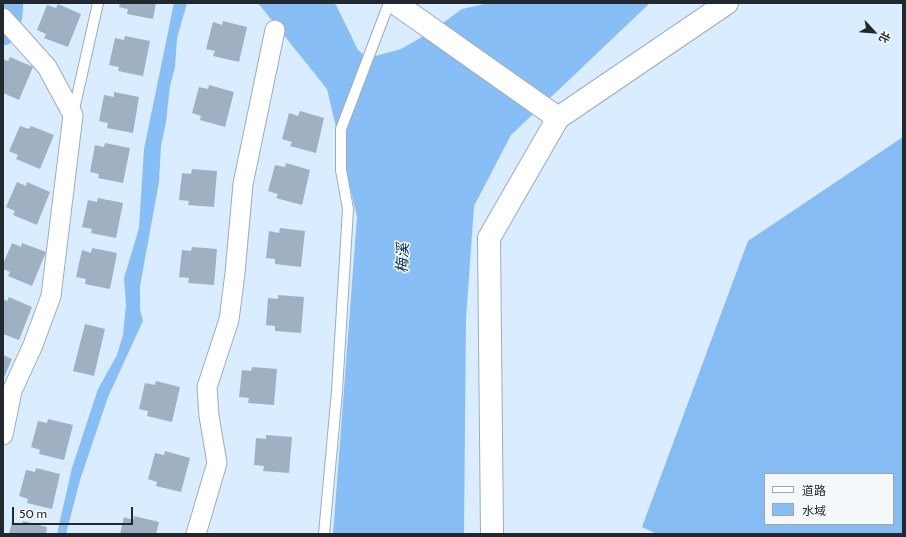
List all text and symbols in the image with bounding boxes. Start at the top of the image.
north arrow [854,12,894,52]
text: 北 [876,29,893,45]
water label: 梅溪 [393,243,413,273]
legend [764,473,894,525]
text: 道路 [802,483,826,498]
scale bar [14,499,135,525]
text: 水域 [802,503,826,518]
text: 50 m [19,506,47,521]

